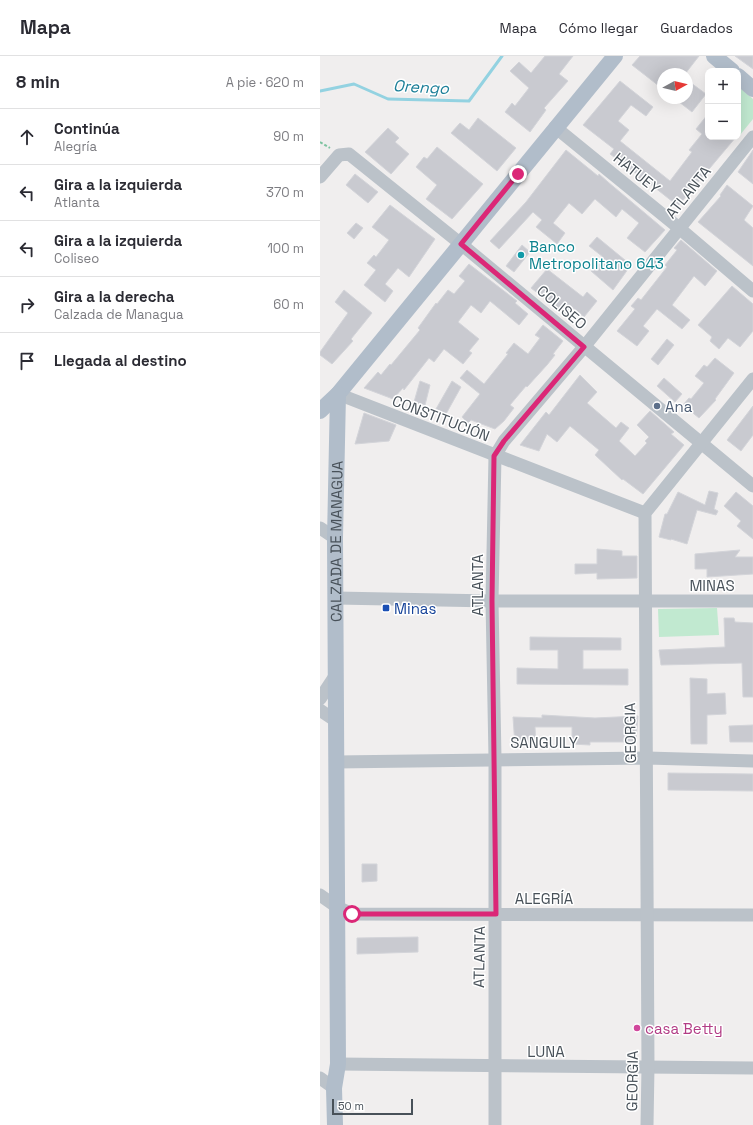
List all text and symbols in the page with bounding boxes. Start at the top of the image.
text: Mapa [20,15,71,40]
text: Mapa [500,19,537,37]
text: Cómo llegar [559,19,638,37]
text: Guardados [660,19,733,37]
north arrow [657,68,693,104]
map controls [705,68,741,140]
button: + [705,68,741,104]
text: 8 min [16,71,60,93]
text: A pie · 620 m [226,74,304,91]
water label: Orengo [393,75,451,99]
button: − [705,104,741,140]
text: Continúa [54,119,120,138]
icon: ahead [16,126,38,148]
text: 90 m [273,128,304,145]
text: Alegría [54,138,97,155]
street label: HATUEY [610,148,664,198]
street label: ATLANTA [661,162,715,222]
route end [509,165,527,183]
text: Gira a la izquierda [54,175,182,194]
icon: left [16,182,38,204]
text: 370 m [266,184,304,201]
text: Atlanta [54,194,100,211]
text: Gira a la izquierda [54,231,182,250]
place label: Banco Metropolitano 643 [529,237,664,273]
icon: left [16,238,38,260]
text: 100 m [267,240,304,257]
text: Coliseo [54,250,99,267]
marker: Banco Metropolitano 643 [516,250,526,260]
street label: COLISEO [533,281,591,333]
text: Gira a la derecha [54,287,174,306]
icon: right [16,294,38,316]
text: 60 m [273,296,304,313]
text: Calzada de Managua [54,306,183,323]
icon: arrive [16,350,38,372]
text: Llegada al destino [54,351,187,370]
street label: CONSTITUCIÓN [390,391,492,445]
place label: Ana [665,397,693,416]
marker: Ana [652,401,662,411]
street label: CALZADA DE MANAGUA [325,460,346,622]
street label: ATLANTA [468,554,487,616]
street label: MINAS [689,576,735,595]
place label: Minas [394,599,436,618]
marker: Minas [381,603,391,613]
street label: GEORGIA [620,702,640,764]
street label: SANGUILY [510,733,578,752]
street label: ALEGRÍA [515,889,574,908]
route start [343,905,361,923]
street label: ATLANTA [469,925,489,988]
place label: casa Betty [645,1019,723,1038]
marker: casa Betty [632,1023,642,1033]
street label: LUNA [527,1042,565,1061]
street label: GEORGIA [622,1050,642,1112]
scale bar [332,1097,413,1116]
text: 50 m [338,1099,364,1113]

